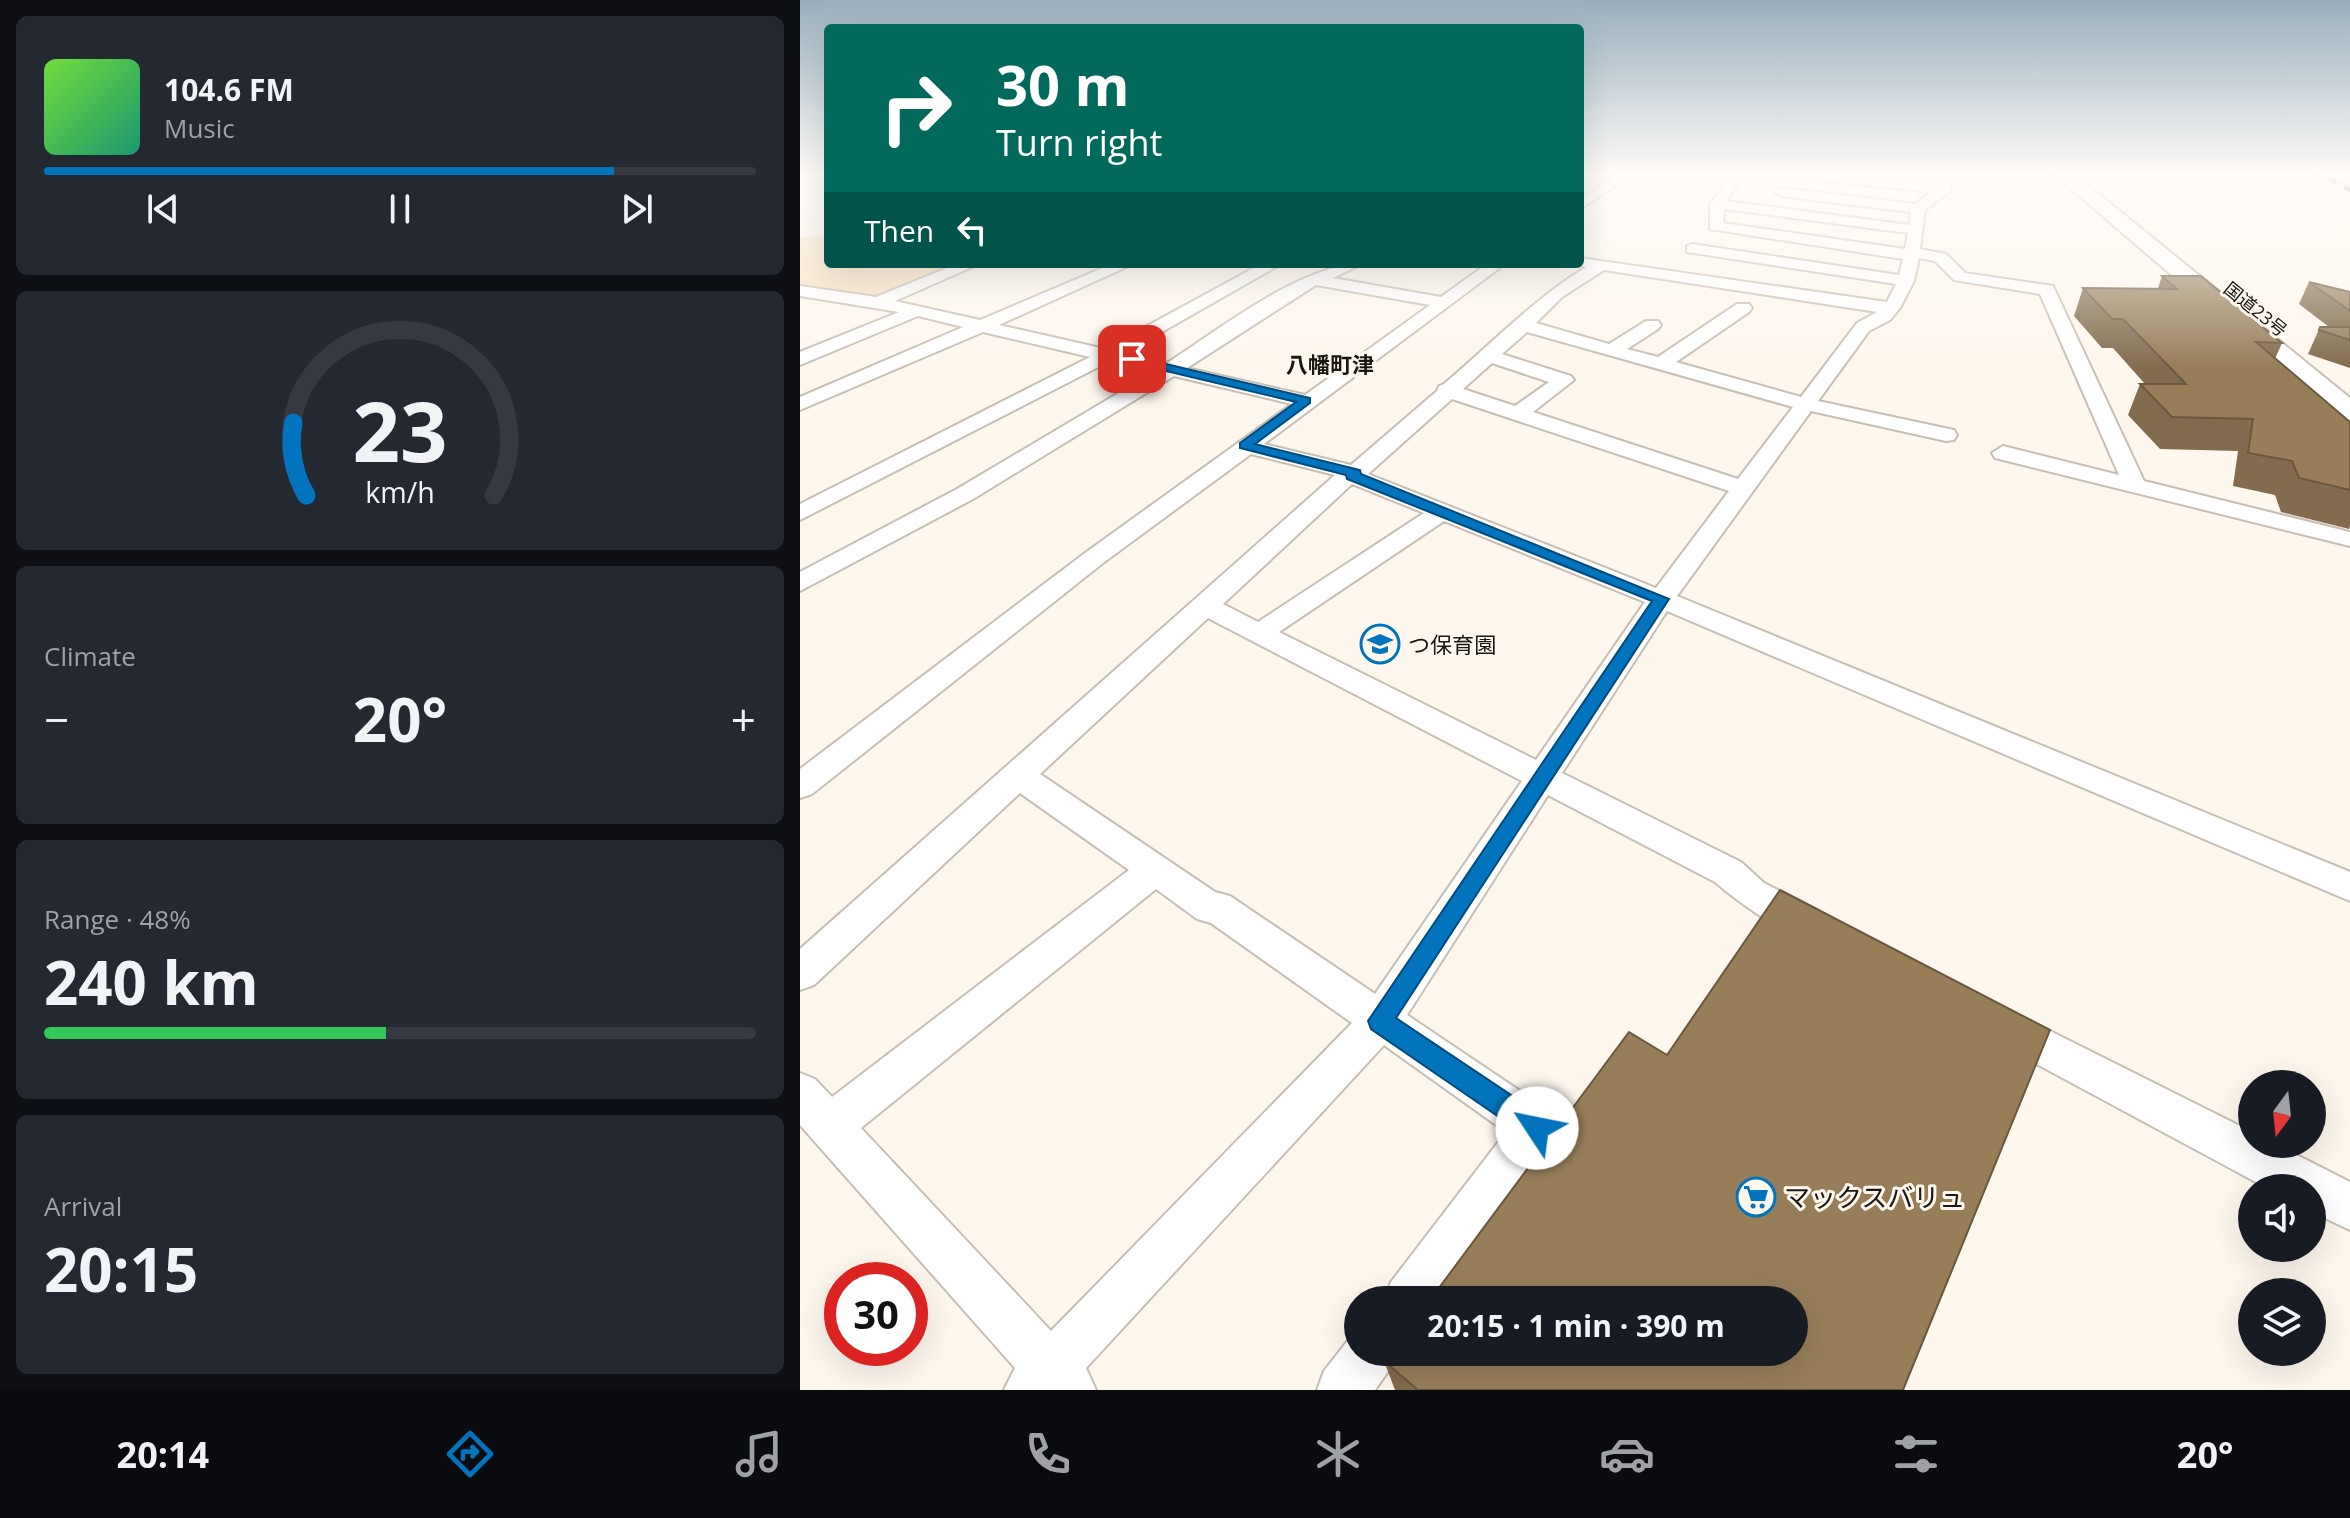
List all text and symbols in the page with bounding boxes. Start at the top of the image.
text: 30 m [996,46,1130,122]
icon: right [864,56,968,160]
text: 104.6 FM [164,69,294,110]
text: Music [164,110,235,146]
text: Turn right [996,118,1162,167]
icon: previous [141,187,185,231]
icon: pause [378,187,422,231]
icon: next [615,187,659,231]
icon: left [950,208,994,252]
text: Then [864,210,934,251]
street label: 国道23号 [2219,276,2293,342]
pin [1098,325,1166,393]
icon: arrive [1110,337,1154,381]
district label: 八幡町津 [1286,349,1374,379]
text: 23 [352,373,448,486]
text: km/h [365,472,435,511]
school or university icon: つ保育園 [1359,623,1401,665]
place label: つ保育園 [1408,629,1496,659]
text: Climate [44,638,136,674]
text: 20° [353,678,447,760]
text: − [44,689,69,749]
text: + [731,689,756,749]
text: Range · 48% [44,901,191,937]
text: 240 km [44,941,259,1023]
north arrow [2238,1070,2326,1158]
map controls [2238,1070,2326,1366]
position arrow [1495,1086,1579,1170]
button: sound [2238,1174,2326,1262]
supermarket icon: マックスバリュ [1735,1176,1777,1218]
place label: マックスバリュ [1784,1179,1965,1215]
text: Arrival [44,1188,122,1224]
text: 20:15 [44,1228,198,1310]
speed limit sign: 30 [824,1262,928,1366]
button: layers [2238,1278,2326,1366]
text: 20:15 · 1 min · 390 m [1427,1305,1725,1346]
icon: directions [442,1426,498,1482]
icon: music [731,1426,787,1482]
icon: phone [1020,1426,1076,1482]
icon: climate [1310,1426,1366,1482]
icon: car [1599,1426,1655,1482]
icon: filters [1888,1426,1944,1482]
text: 20:14 [117,1430,209,1479]
text: 20° [2177,1430,2233,1479]

